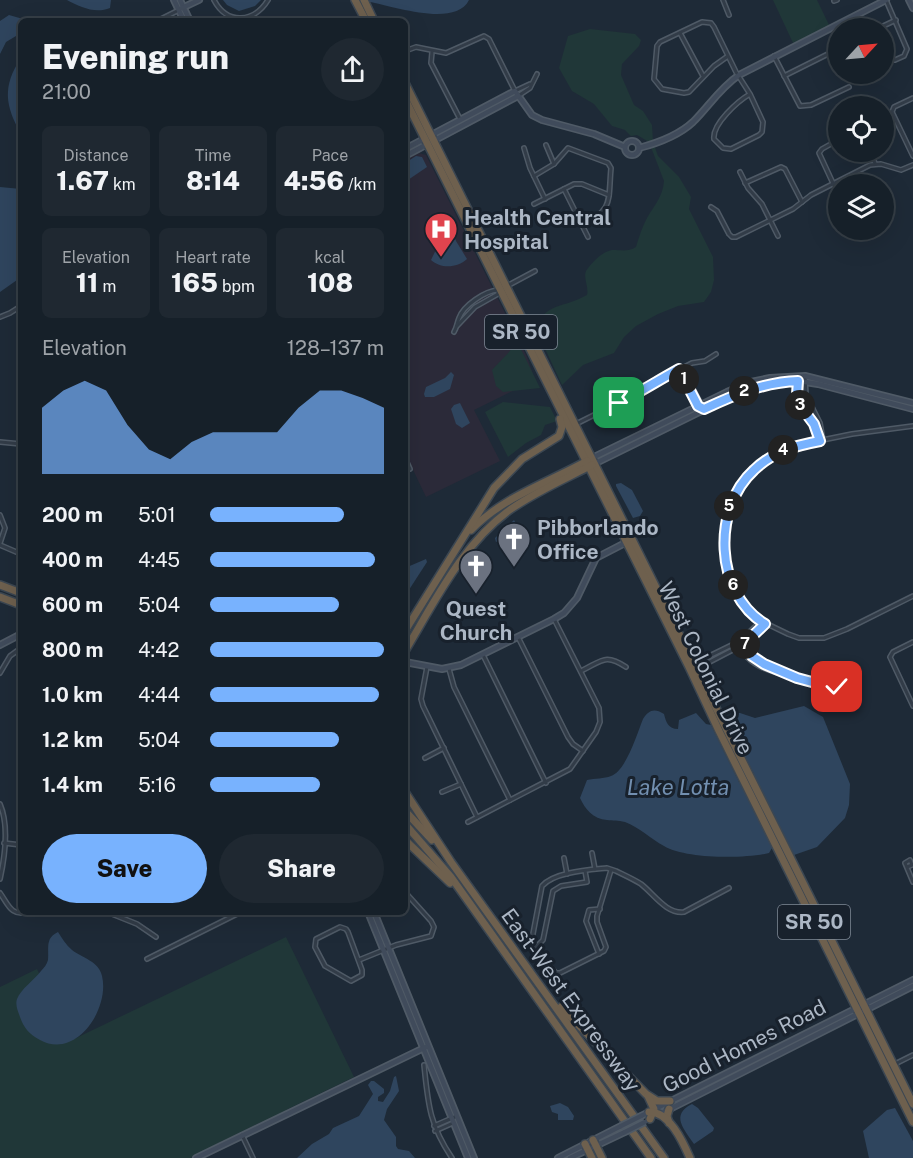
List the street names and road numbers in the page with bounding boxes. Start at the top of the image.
road number: SR 50 [485,315,557,349]
street label: West Colonial Drive [653,577,759,759]
street label: East-West Expressway [496,904,646,1096]
road number: SR 50 [778,905,850,939]
street label: Good Homes Road [658,994,830,1098]

